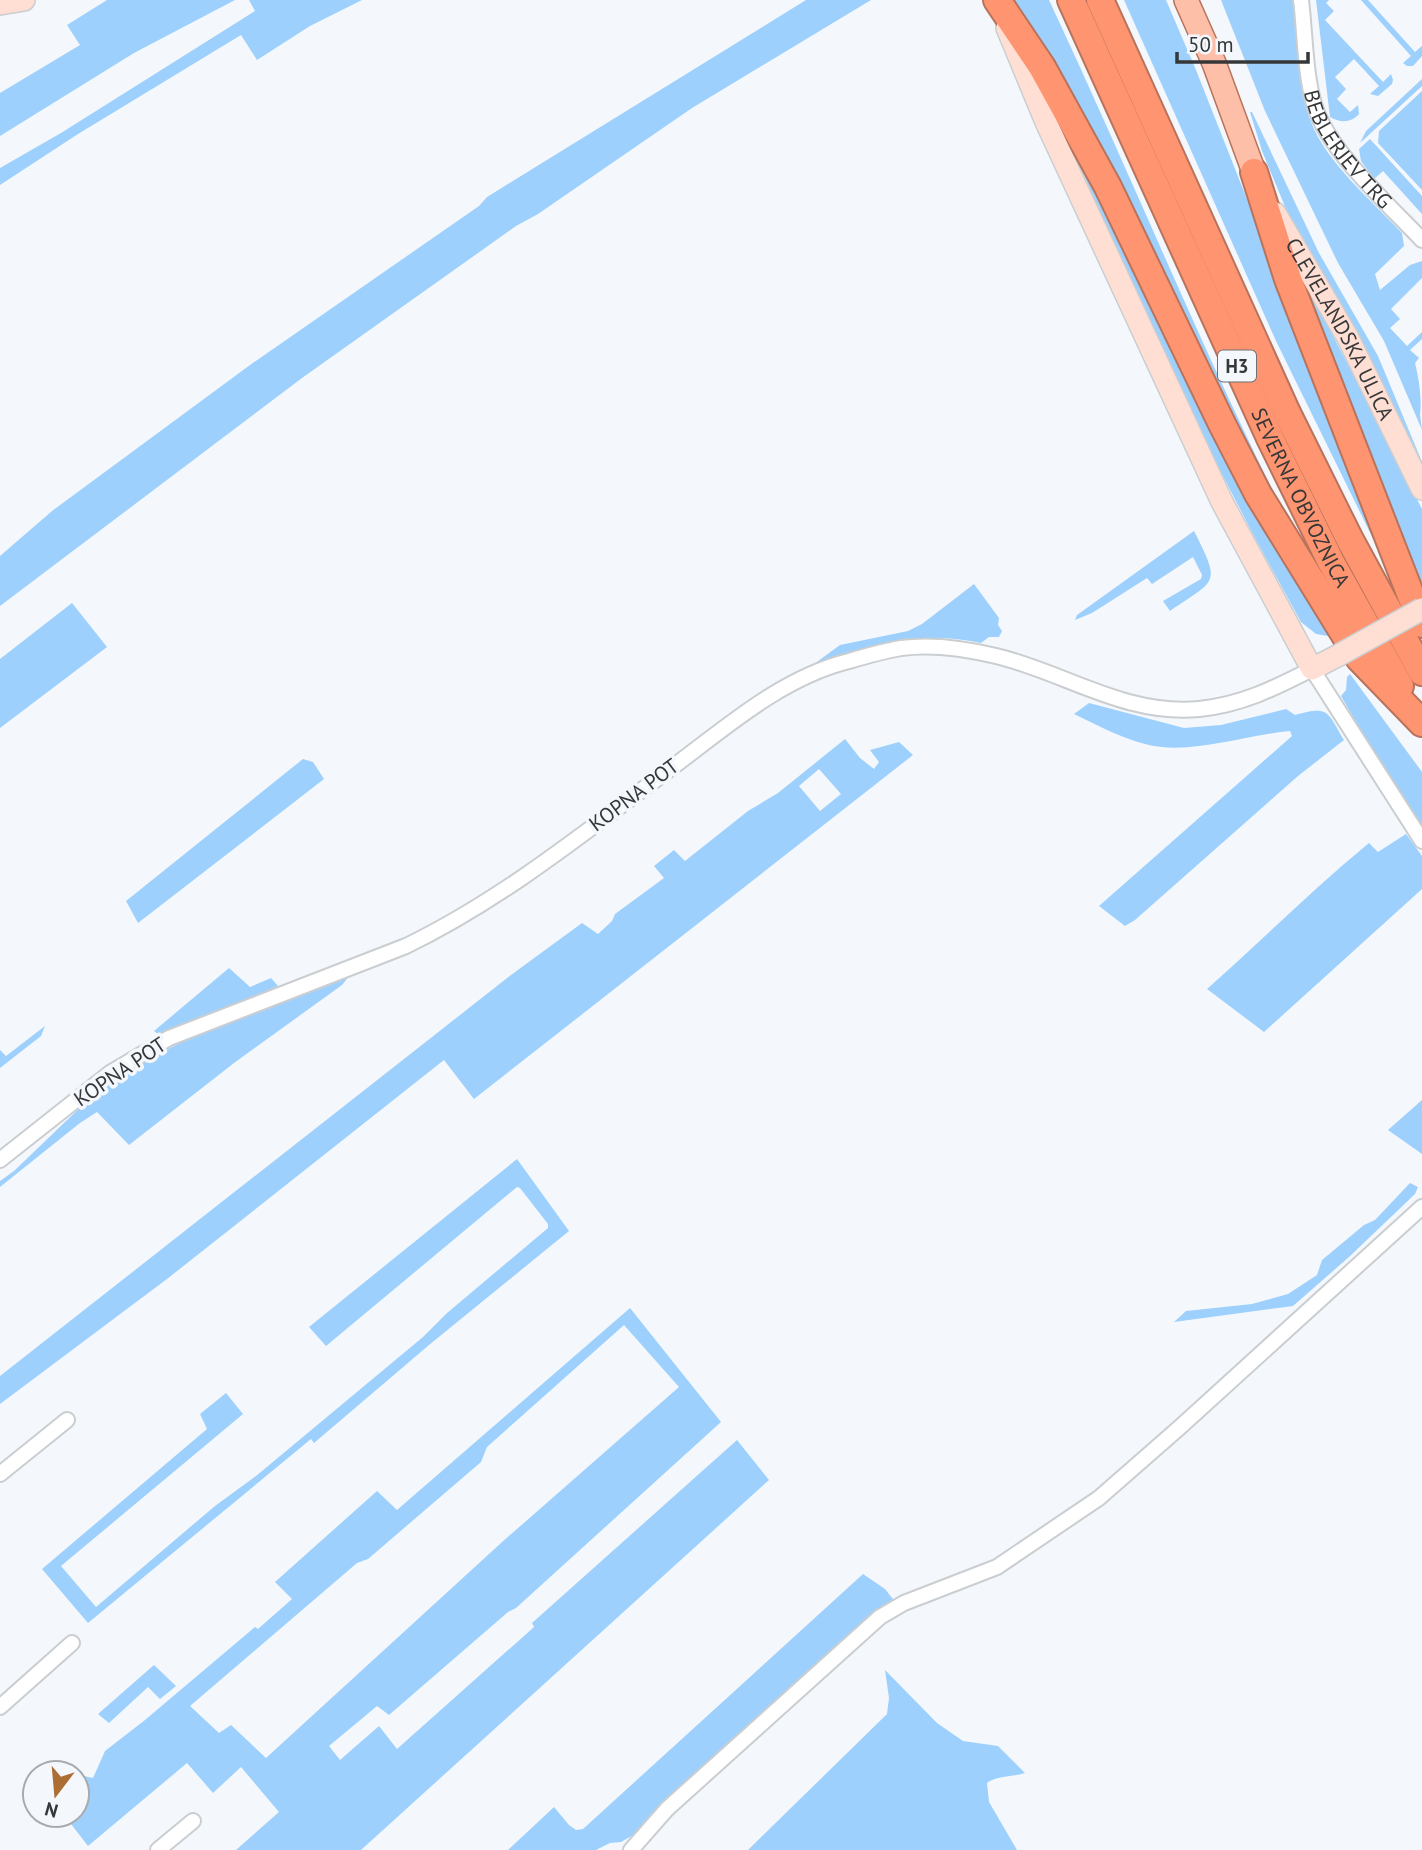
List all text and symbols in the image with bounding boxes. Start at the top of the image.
scale bar [1177,21,1308,65]
text: 50 m [1188,31,1234,58]
street label: BEBLERJEV TRG [1298,87,1398,214]
street label: CLEVELANDSKA ULICA [1280,233,1400,425]
road number: H3 [1218,350,1256,382]
street label: SEVERNA OBVOZNICA [1245,404,1357,593]
street label: KOPNA POT [583,752,684,837]
street label: KOPNA POT [68,1031,171,1112]
north arrow [21,1759,91,1829]
text: N [42,1797,61,1824]

